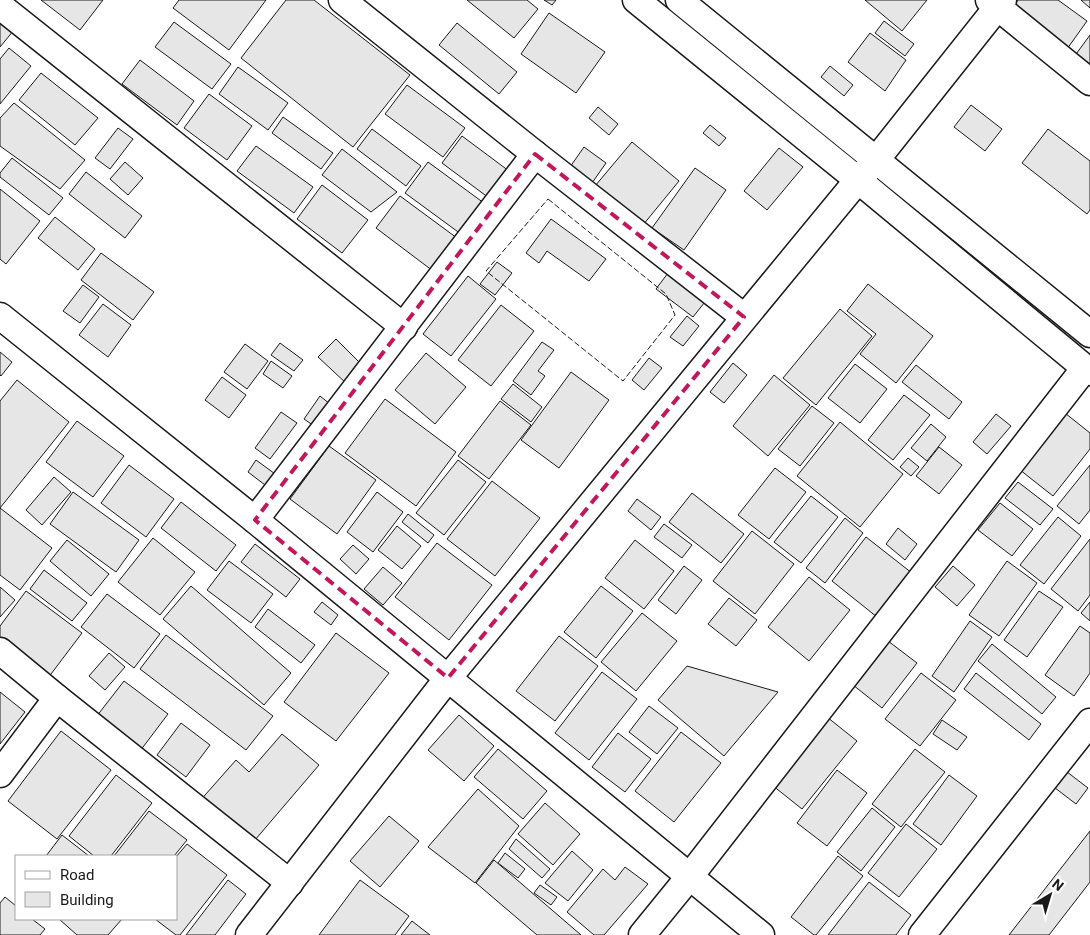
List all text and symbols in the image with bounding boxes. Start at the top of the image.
legend [15,855,178,920]
text: Road [60,866,94,884]
north arrow [1025,870,1075,920]
text: N [1049,875,1067,894]
text: Building [60,891,114,909]

